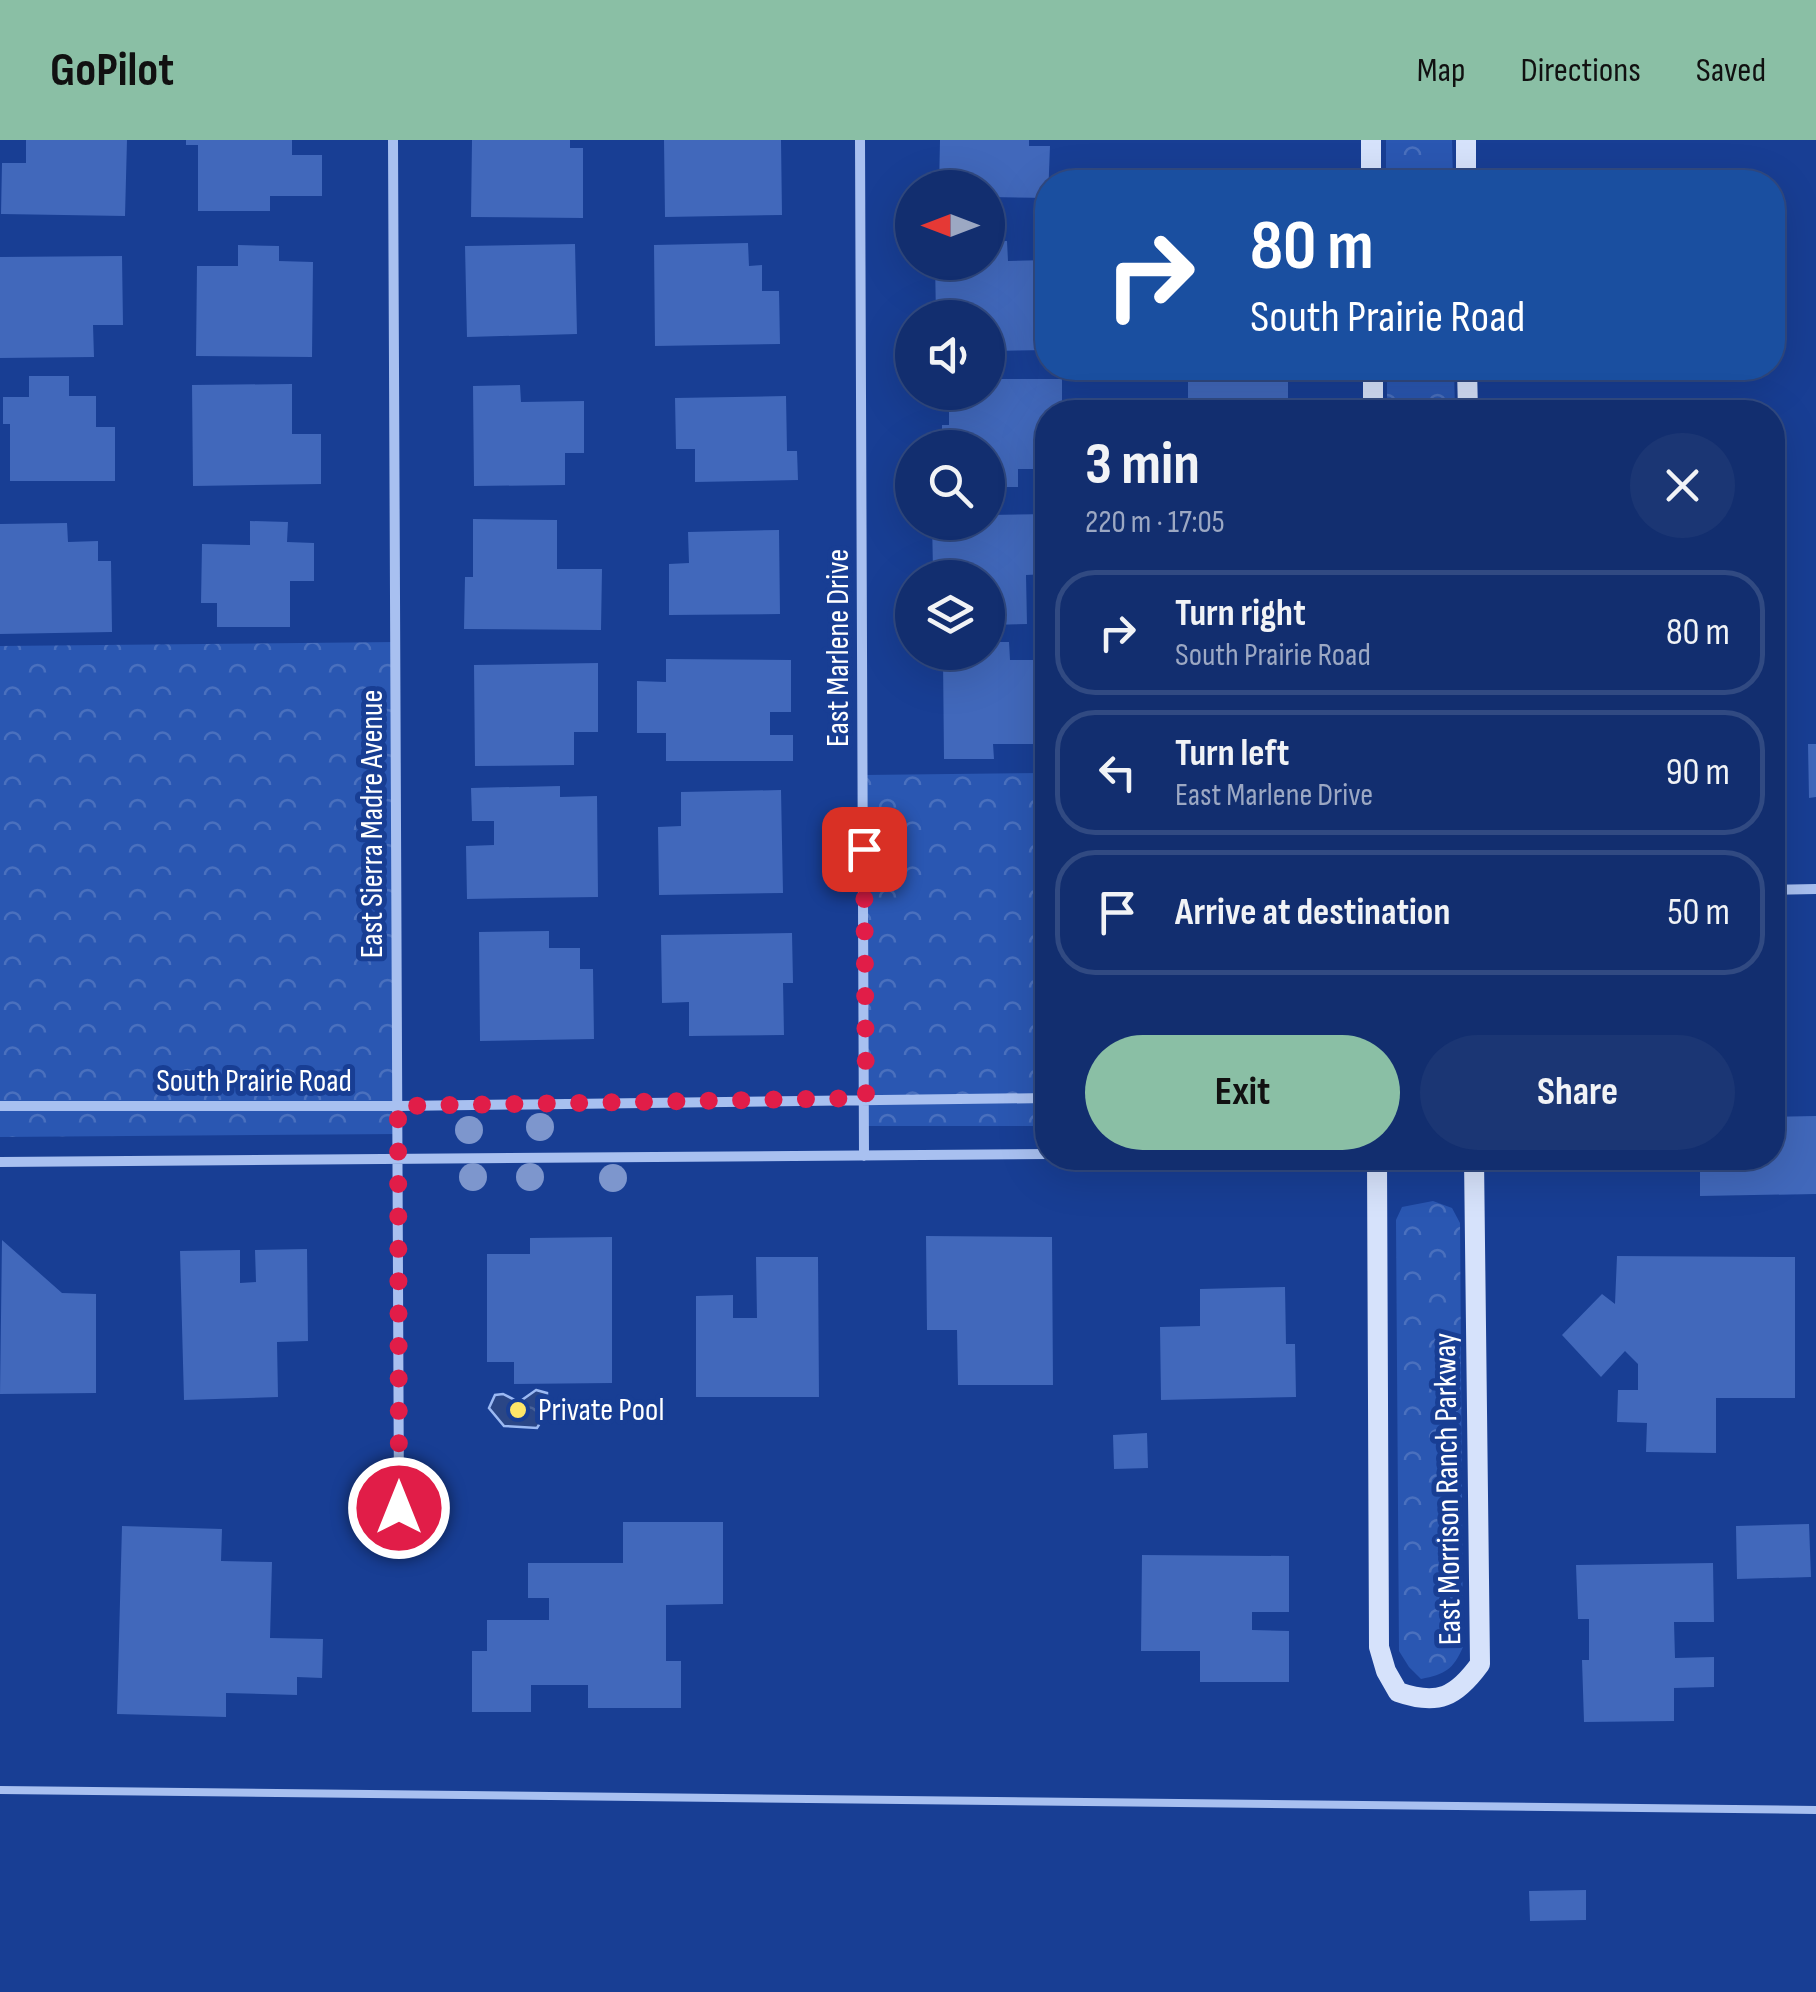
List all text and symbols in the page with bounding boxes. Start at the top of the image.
text: GoPilot [50,42,174,99]
text: Map [1417,49,1466,92]
text: Directions [1521,49,1641,92]
text: Saved [1696,49,1766,92]
north arrow [895,170,1005,280]
map controls [895,170,1005,670]
text: 80 m [1250,205,1374,289]
icon: right [1085,210,1215,340]
text: South Prairie Road [1250,290,1525,345]
button: sound [895,300,1005,410]
text: 3 min [1085,429,1200,501]
button: search [895,430,1005,540]
button: close [1630,433,1735,538]
text: 220 m · 17:05 [1085,503,1225,542]
street label: East Marlene Drive [819,549,858,747]
button: layers [895,560,1005,670]
text: Turn right [1175,591,1306,636]
icon: right [1090,605,1145,660]
text: 80 m [1666,610,1730,655]
text: South Prairie Road [1175,636,1371,675]
street label: East Sierra Madre Avenue [353,690,392,958]
text: Turn left [1175,731,1289,776]
icon: left [1090,745,1145,800]
text: 90 m [1666,750,1730,795]
text: East Marlene Drive [1175,776,1373,815]
pin [822,807,907,892]
icon: arrive [837,822,892,877]
icon: arrive [1090,885,1145,940]
text: Arrive at destination [1175,890,1450,935]
text: 50 m [1667,890,1730,935]
button: Exit [1085,1035,1400,1150]
button: Share [1420,1035,1735,1150]
street label: South Prairie Road [156,1062,352,1101]
street label: East Morrison Ranch Parkway [1426,1333,1470,1645]
place label: Private Pool [538,1391,664,1430]
marker: Private Pool [507,1399,529,1421]
position arrow [347,1456,451,1560]

